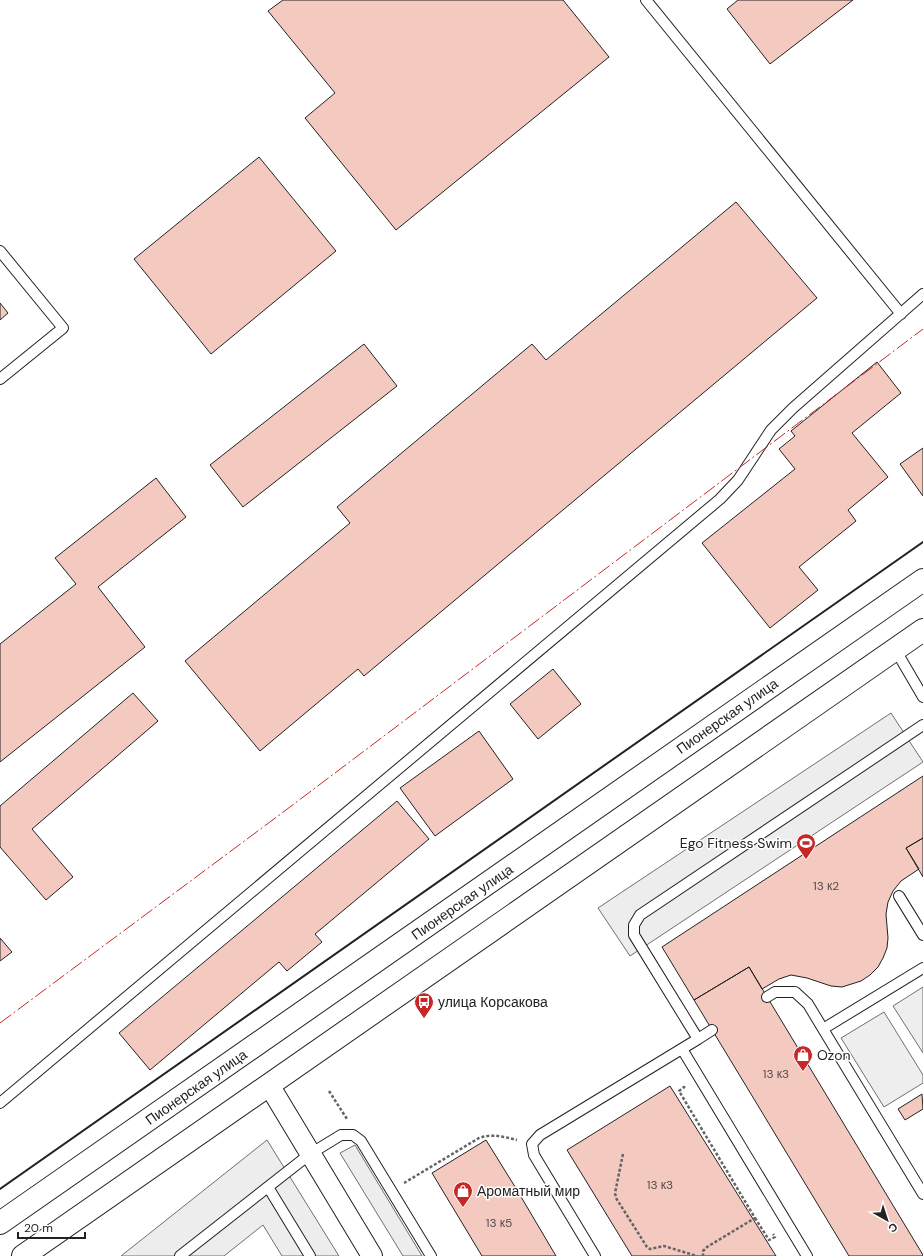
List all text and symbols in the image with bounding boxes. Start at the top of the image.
street label: Пионерская улица [673,674,781,758]
sports icon: Ego Fitness Swim [795,832,817,860]
place label: Ego Fitness Swim [680,834,792,852]
street label: Пионерская улица [408,860,516,944]
house number: 13 к2 [813,878,839,894]
bus stop icon: улица Корсакова [413,991,435,1019]
place label: улица Корсакова [438,993,548,1011]
shop icon: Ozon [792,1044,814,1072]
street label: Пионерская улица [142,1045,250,1129]
place label: Ozon [817,1046,851,1064]
house number: 13 к3 [763,1066,789,1082]
house number: 13 к3 [647,1177,673,1193]
shop icon: Ароматный мир [452,1180,474,1208]
place label: Ароматный мир [477,1182,580,1200]
north arrow [867,1200,907,1240]
scale bar [18,1214,85,1240]
house number: 13 к5 [486,1215,512,1231]
text: 20 m [24,1220,53,1236]
text: С [886,1220,901,1236]

